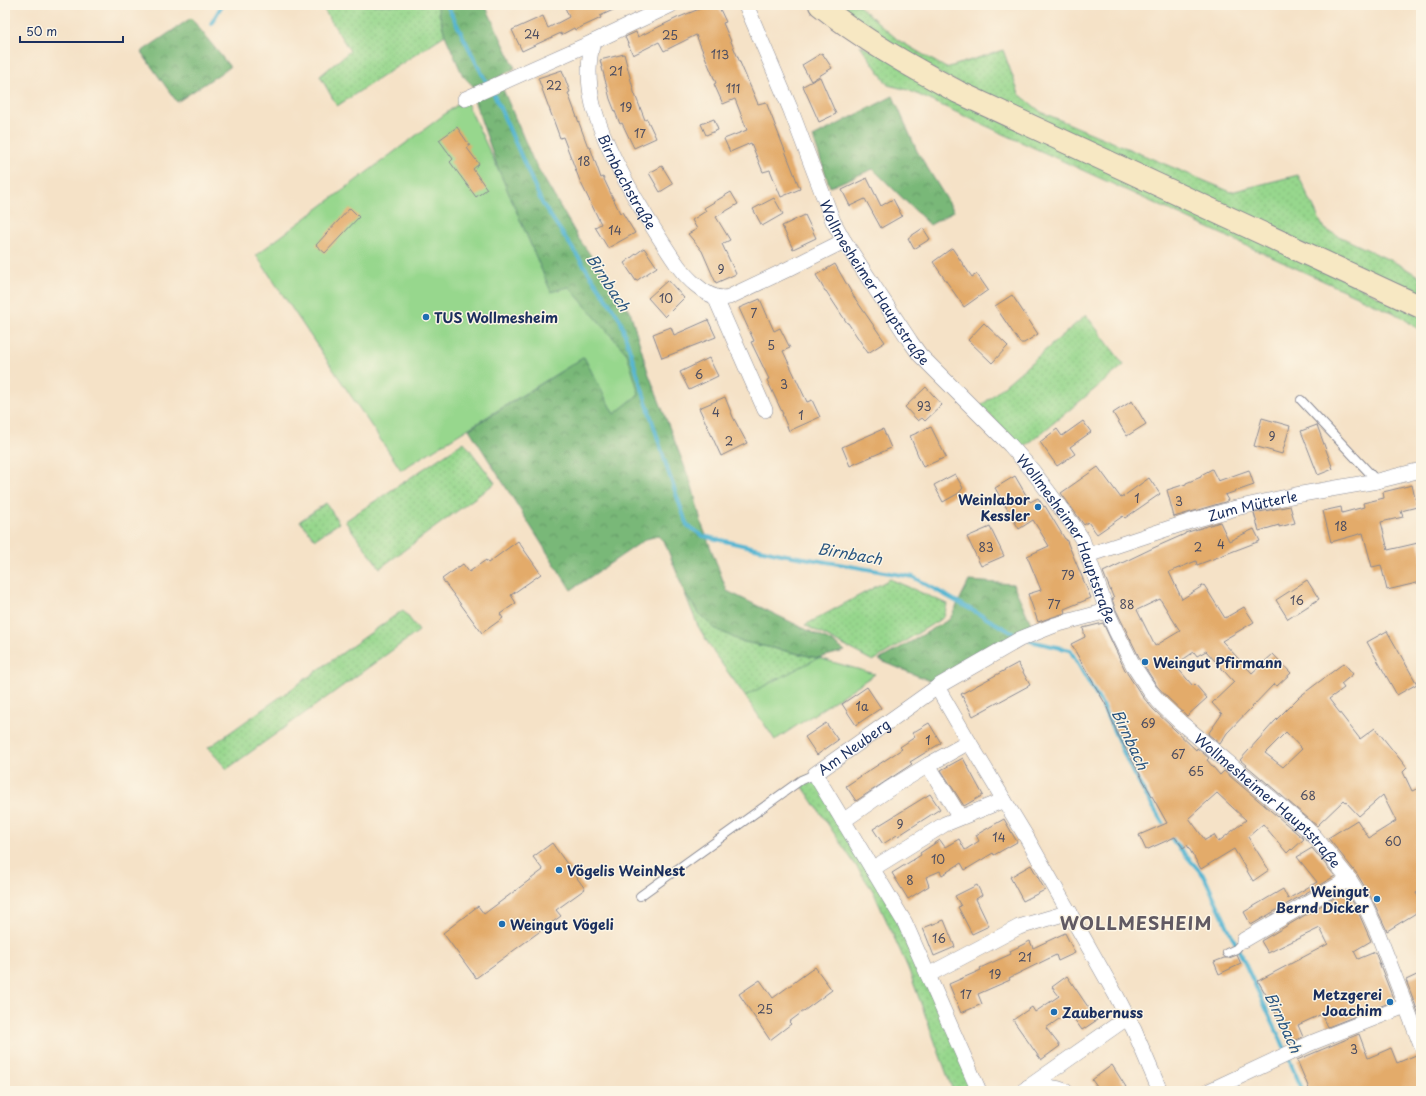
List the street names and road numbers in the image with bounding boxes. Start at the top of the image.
street label: Birnbachstraße [594,131,662,233]
street label: Wollmesheimer Hauptstraße [815,197,935,370]
street label: Wollmesheimer Hauptstraße [1012,449,1122,627]
street label: Zum Mütterle [1205,485,1299,526]
street label: Am Neuberg [813,713,894,780]
street label: Wollmesheimer Hauptstraße [1190,728,1346,872]

